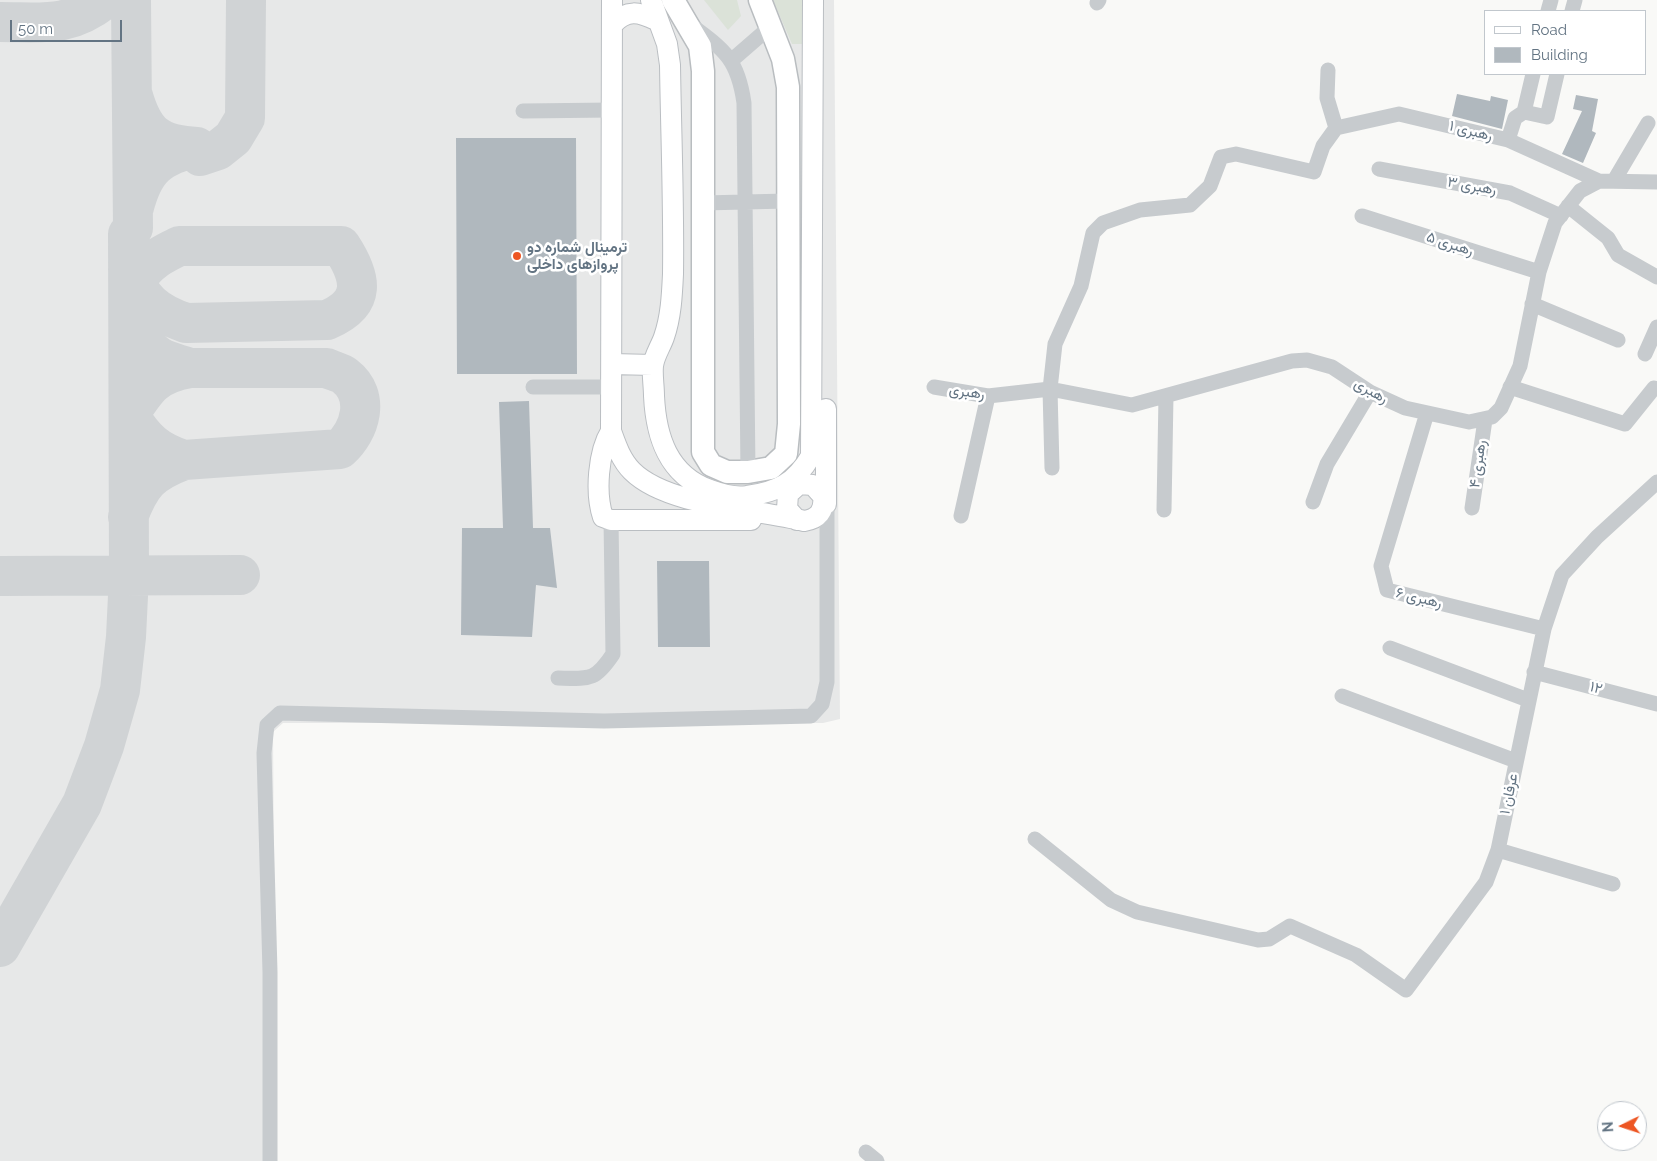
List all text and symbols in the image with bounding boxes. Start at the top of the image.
scale bar [12,10,125,42]
legend [1484,10,1647,75]
text: 50 m [18,20,53,38]
text: Road [1531,21,1567,39]
text: Building [1531,46,1588,64]
street label: رهبری ۱ [1447,117,1495,145]
street label: رهبری ۳ [1446,173,1498,199]
street label: رهبری ۵ [1424,228,1476,260]
place label: ترمینال شماره دو پروازهای داخلی [527,238,627,273]
marker: ترمینال شماره دو پروازهای داخلی [511,250,523,262]
street label: رهبری [1351,374,1391,408]
street label: رهبری [948,381,986,403]
street label: رهبری ۴ [1466,439,1490,489]
street label: رهبری ۶ [1394,584,1444,612]
street label: ۱۲ [1588,678,1604,698]
street label: عرفان ۱ [1496,772,1522,816]
north arrow [1597,1101,1647,1151]
text: N [1600,1121,1616,1133]

